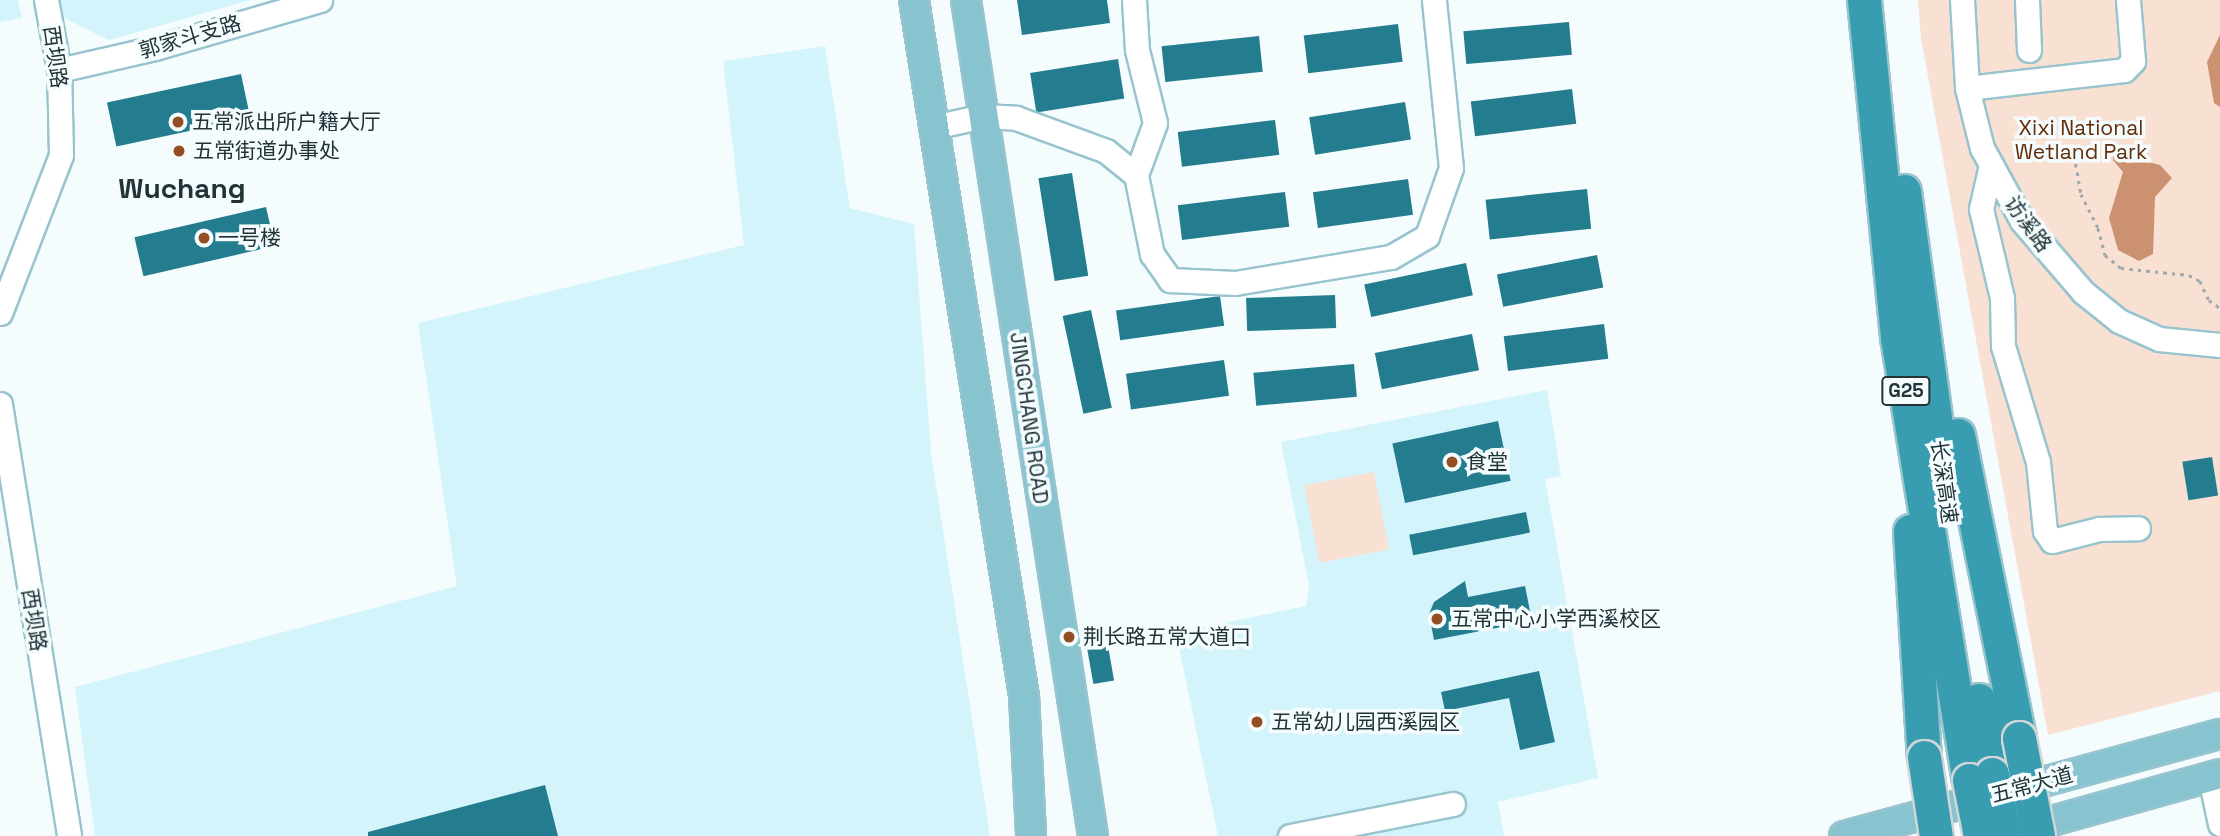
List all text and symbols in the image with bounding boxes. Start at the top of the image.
street label: 郭家斗支路 [136,10,244,64]
street label: 西坝路 [38,24,72,90]
place label: 五常派出所户籍大厅 [192,109,381,135]
marker: 五常派出所户籍大厅 [170,114,186,130]
park label: Xixi National Wetland Park [2015,115,2147,165]
place label: 五常街道办事处 [193,138,340,164]
marker: 五常街道办事处 [171,143,187,159]
district label: Wuchang [118,171,246,205]
street label: 访溪路 [1999,191,2057,257]
place label: 一号楼 [218,225,281,251]
marker: 一号楼 [196,230,212,246]
street label: JINGCHANG ROAD [1004,330,1054,506]
road number: G25 [1880,376,1932,406]
street label: 长深高速 [1926,439,1962,525]
place label: 食堂 [1466,449,1508,475]
marker: 食堂 [1444,454,1460,470]
street label: 西坝路 [17,587,51,653]
place label: 五常中心小学西溪校区 [1451,606,1661,632]
marker: 五常中心小学西溪校区 [1429,611,1445,627]
place label: 荆长路五常大道口 [1083,624,1251,650]
marker: 荆长路五常大道口 [1061,629,1077,645]
place label: 五常幼儿园西溪园区 [1271,709,1460,735]
marker: 五常幼儿园西溪园区 [1249,714,1265,730]
street label: 五常大道 [1988,762,2076,808]

